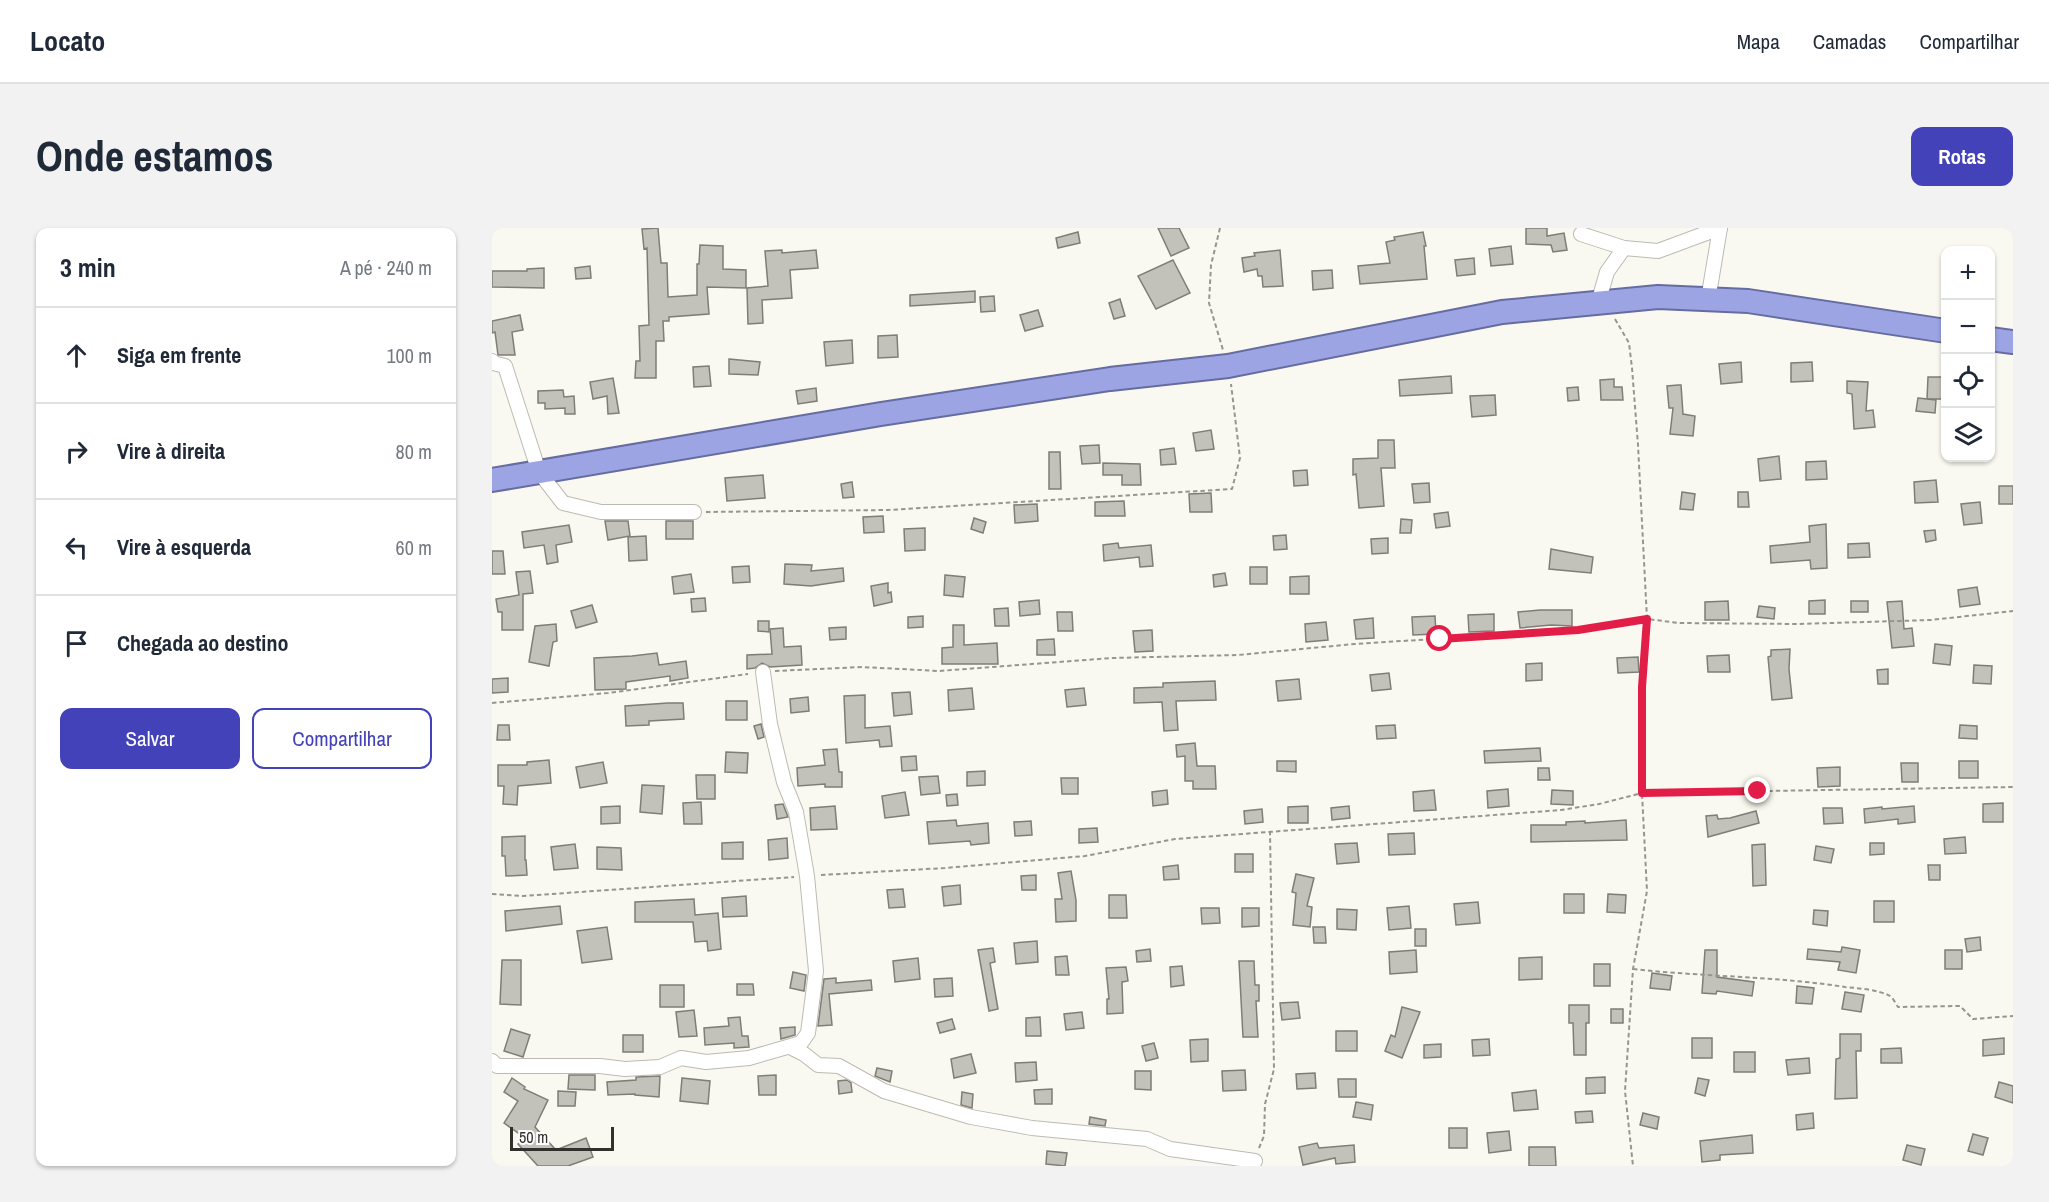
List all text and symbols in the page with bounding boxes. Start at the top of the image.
text: Locato [30,22,105,60]
text: Mapa [1737,27,1780,56]
text: Camadas [1813,27,1886,56]
text: Compartilhar [1919,27,2019,56]
button: Rotas [1911,127,2013,186]
text: Onde estamos [36,128,273,184]
map controls [1941,246,1995,462]
button: + [1941,246,1995,300]
text: 3 min [60,250,116,285]
text: A pé · 240 m [340,254,432,281]
button: − [1941,300,1995,354]
icon: ahead [60,339,93,372]
text: Siga em frente [117,340,241,370]
text: 100 m [386,342,432,369]
button: locate [1941,354,1995,408]
button: layers [1941,408,1995,462]
icon: right [60,435,93,468]
text: Vire à direita [117,436,225,466]
text: 80 m [396,438,432,465]
icon: left [60,531,93,564]
text: Vire à esquerda [117,532,251,562]
text: 60 m [396,534,432,561]
route start [1426,625,1452,651]
icon: arrive [60,627,93,660]
text: Chegada ao destino [117,628,288,658]
button: Salvar [60,708,240,769]
button: Compartilhar [252,708,432,769]
route end [1744,777,1770,803]
scale bar [510,1124,614,1152]
text: 50 m [519,1126,548,1148]

